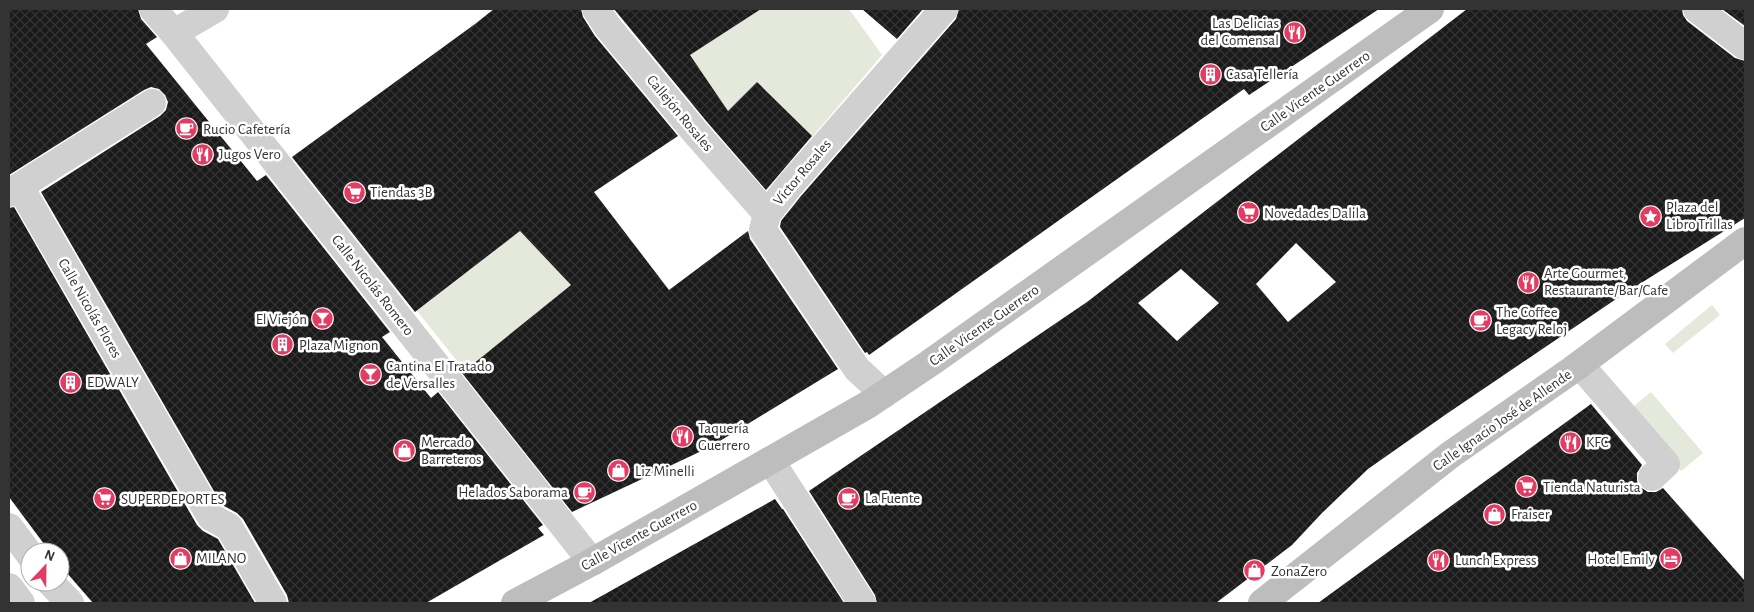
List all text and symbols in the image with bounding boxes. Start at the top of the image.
place label: Las Delicias del Comensal [1201,16,1279,48]
restaurant icon: Las Delicias del Comensal [1283,20,1307,44]
street label: Calle Vicente Guerrero [1258,48,1373,135]
building icon: Casa Tellería [1198,62,1222,86]
place label: Casa Tellería [1226,67,1299,82]
street label: Callejón Rosales [644,72,716,154]
cafe icon: Rucio Cafetería [175,117,199,141]
place label: Rucio Cafetería [203,122,291,137]
street label: Víctor Rosales [771,137,834,208]
restaurant icon: Jugos Vero [191,142,215,166]
place label: Jugos Vero [219,147,281,162]
supermarket icon: Tiendas 3B [342,180,366,204]
place label: Tiendas 3B [370,185,433,200]
place label: Plaza del Libro Trillas [1666,200,1733,232]
supermarket icon: Novedades Dalila [1236,201,1260,225]
place icon: Plaza del Libro Trillas [1638,204,1662,228]
place label: Novedades Dalila [1264,206,1366,221]
street label: Calle Nicolás Romero [329,232,416,339]
street label: Calle Nicolás Flores [55,256,124,360]
place label: Arte Gourmet, Restaurante/Bar/Cafe [1544,266,1668,298]
restaurant icon: Arte Gourmet, Restaurante/Bar/Cafe [1516,270,1540,294]
street label: Calle Vicente Guerrero [927,282,1042,369]
place label: The Coffee Legacy Reloj [1496,305,1567,337]
bar icon: El Viejón [311,307,335,331]
cafe icon: The Coffee Legacy Reloj [1468,309,1492,333]
place label: El Viejón [256,312,307,327]
building icon: Plaza Mignon [271,333,295,357]
place label: Plaza Mignon [299,338,379,353]
place label: Cantina El Tratado de Versalles [386,359,492,391]
bar icon: Cantina El Tratado de Versalles [358,363,382,387]
street label: Calle Ignacio José de Allende [1430,367,1574,474]
building icon: EDWALY [59,370,83,394]
place label: EDWALY [87,375,139,390]
place label: Taquería Guerrero [698,421,750,453]
restaurant icon: Taquería Guerrero [670,425,694,449]
restaurant icon: KFC [1558,430,1582,454]
place label: Mercado Barreteros [421,435,482,467]
place label: KFC [1586,435,1609,450]
shop icon: Mercado Barreteros [393,439,417,463]
shop icon: Liz Minelli [607,459,631,483]
place label: Liz Minelli [635,464,695,479]
supermarket icon: Tienda Naturista [1515,475,1539,499]
cafe icon: Helados Saborama [572,480,596,504]
place label: Tienda Naturista [1543,480,1641,495]
place label: Helados Saborama [458,485,568,500]
cafe icon: La Fuente [837,486,861,510]
supermarket icon: SUPERDEPORTES [93,487,117,511]
place label: La Fuente [865,491,920,506]
place label: SUPERDEPORTES [121,492,225,507]
street label: Calle Vicente Guerrero [579,497,700,574]
shop icon: Fraiser [1483,502,1507,526]
place label: Fraiser [1511,507,1550,522]
north arrow [20,542,70,592]
shop icon: MILANO [168,546,192,570]
hotel icon: Hotel Emily [1659,547,1683,571]
text: N [42,548,57,564]
restaurant icon: Lunch Express [1427,548,1451,572]
place label: MILANO [196,551,246,566]
place label: Hotel Emily [1587,552,1656,567]
place label: Lunch Express [1455,553,1537,568]
shop icon: ZonaZero [1243,559,1267,583]
place label: ZonaZero [1271,564,1327,579]

